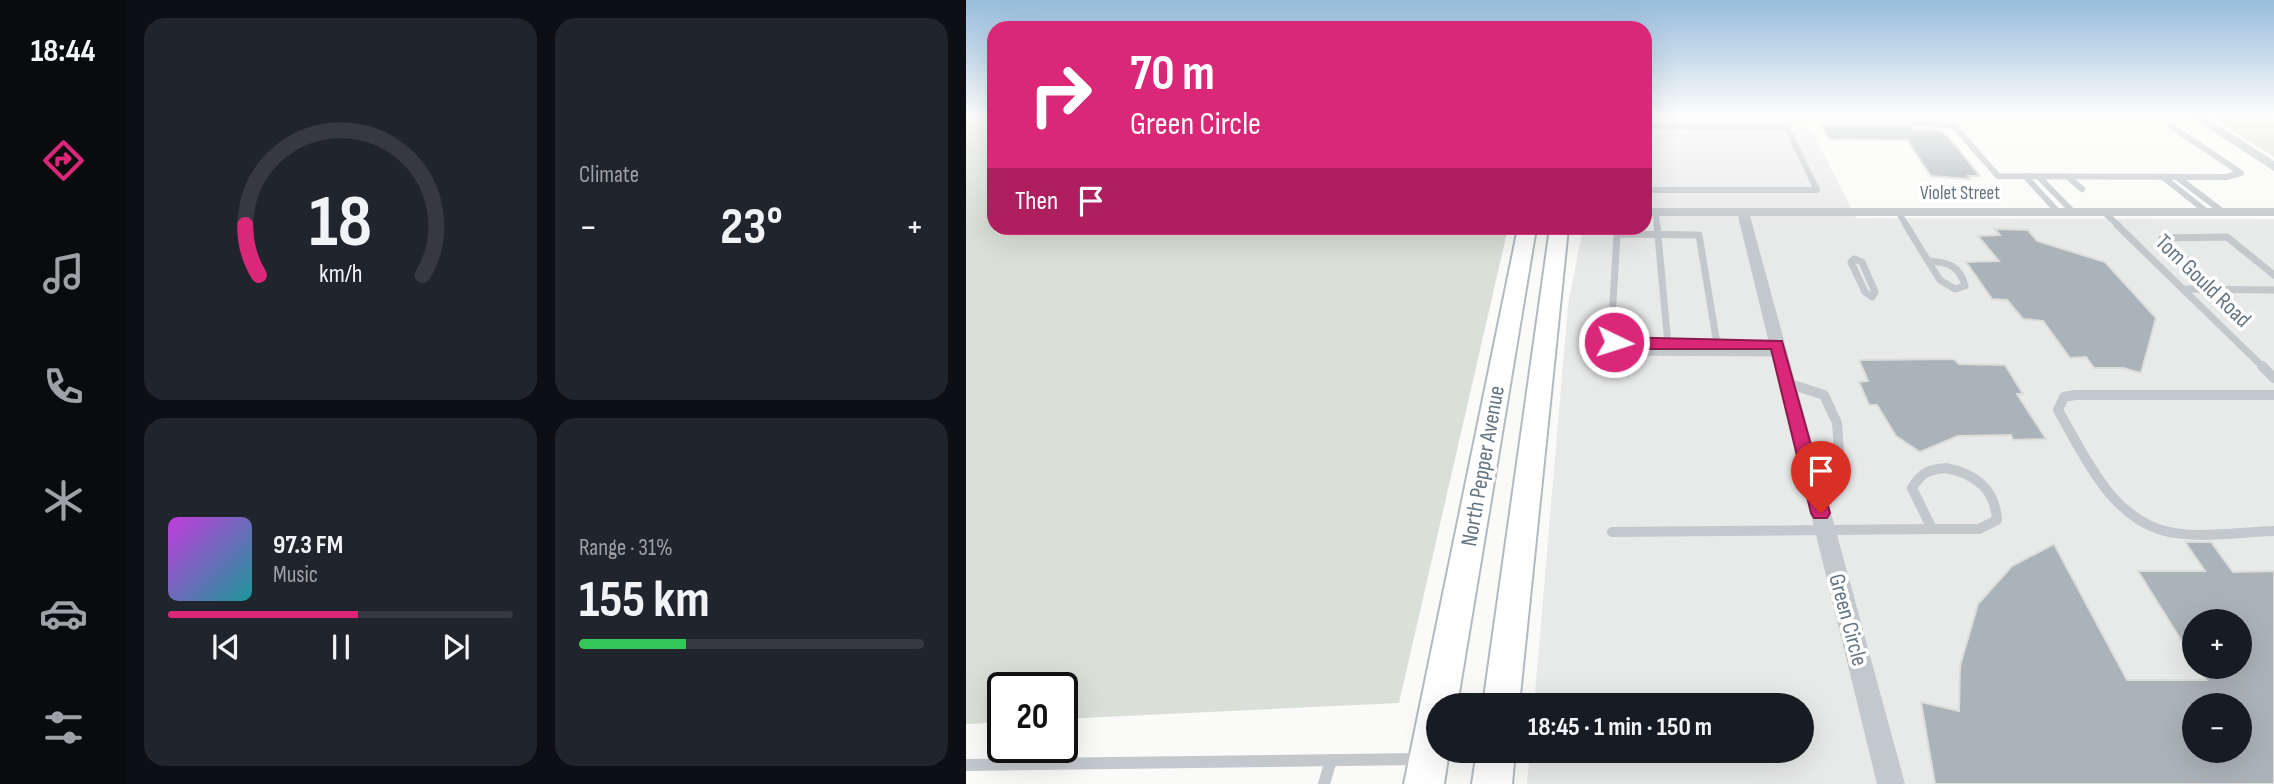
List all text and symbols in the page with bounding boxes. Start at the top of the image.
text: 18:44 [31,32,95,71]
text: 70 m [1130,45,1215,104]
icon: right [1015,49,1106,140]
text: Green Circle [1130,105,1261,144]
icon: directions [39,136,88,185]
text: Climate [579,161,639,189]
text: 18 [309,179,372,267]
icon: arrive [1072,182,1110,220]
street label: Violet Street [1920,182,2000,205]
text: Then [1015,186,1058,217]
text: 23° [720,196,783,259]
text: − [579,205,598,250]
text: + [905,205,924,250]
street label: Tom Gould Road [2149,228,2257,334]
icon: music [39,249,88,298]
text: km/h [319,259,362,290]
position arrow [1577,305,1651,379]
icon: phone [39,362,88,411]
street label: North Pepper Avenue [1455,384,1511,548]
pin [1791,441,1851,513]
icon: arrive [1802,452,1840,490]
icon: climate [39,476,88,525]
text: 97.3 FM [273,530,343,561]
text: Range · 31% [579,534,673,562]
text: Music [273,561,318,589]
text: 155 km [579,569,710,632]
street label: Green Circle [1822,571,1874,669]
icon: car [39,589,88,638]
map controls [2182,609,2252,763]
button: + [2182,609,2252,679]
icon: previous [207,628,245,666]
icon: pause [322,628,360,666]
icon: next [437,628,475,666]
speed limit sign: 20 [987,672,1078,763]
button: − [2182,693,2252,763]
icon: filters [39,703,88,752]
text: 18:45 · 1 min · 150 m [1528,712,1712,743]

